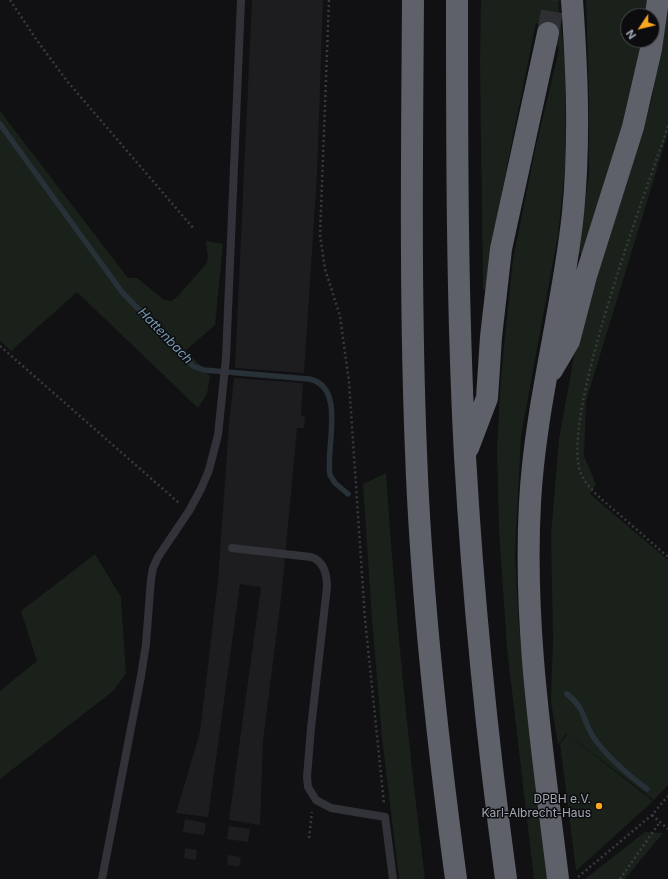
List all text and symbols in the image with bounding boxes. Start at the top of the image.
north arrow [620,8,660,48]
text: N [623,27,639,42]
water label: Hattenbach [134,305,196,367]
place label: DPBH e.V. Karl-Albrecht-Haus [481,792,591,820]
marker: DPBH e.V. Karl-Albrecht-Haus [594,801,604,811]

